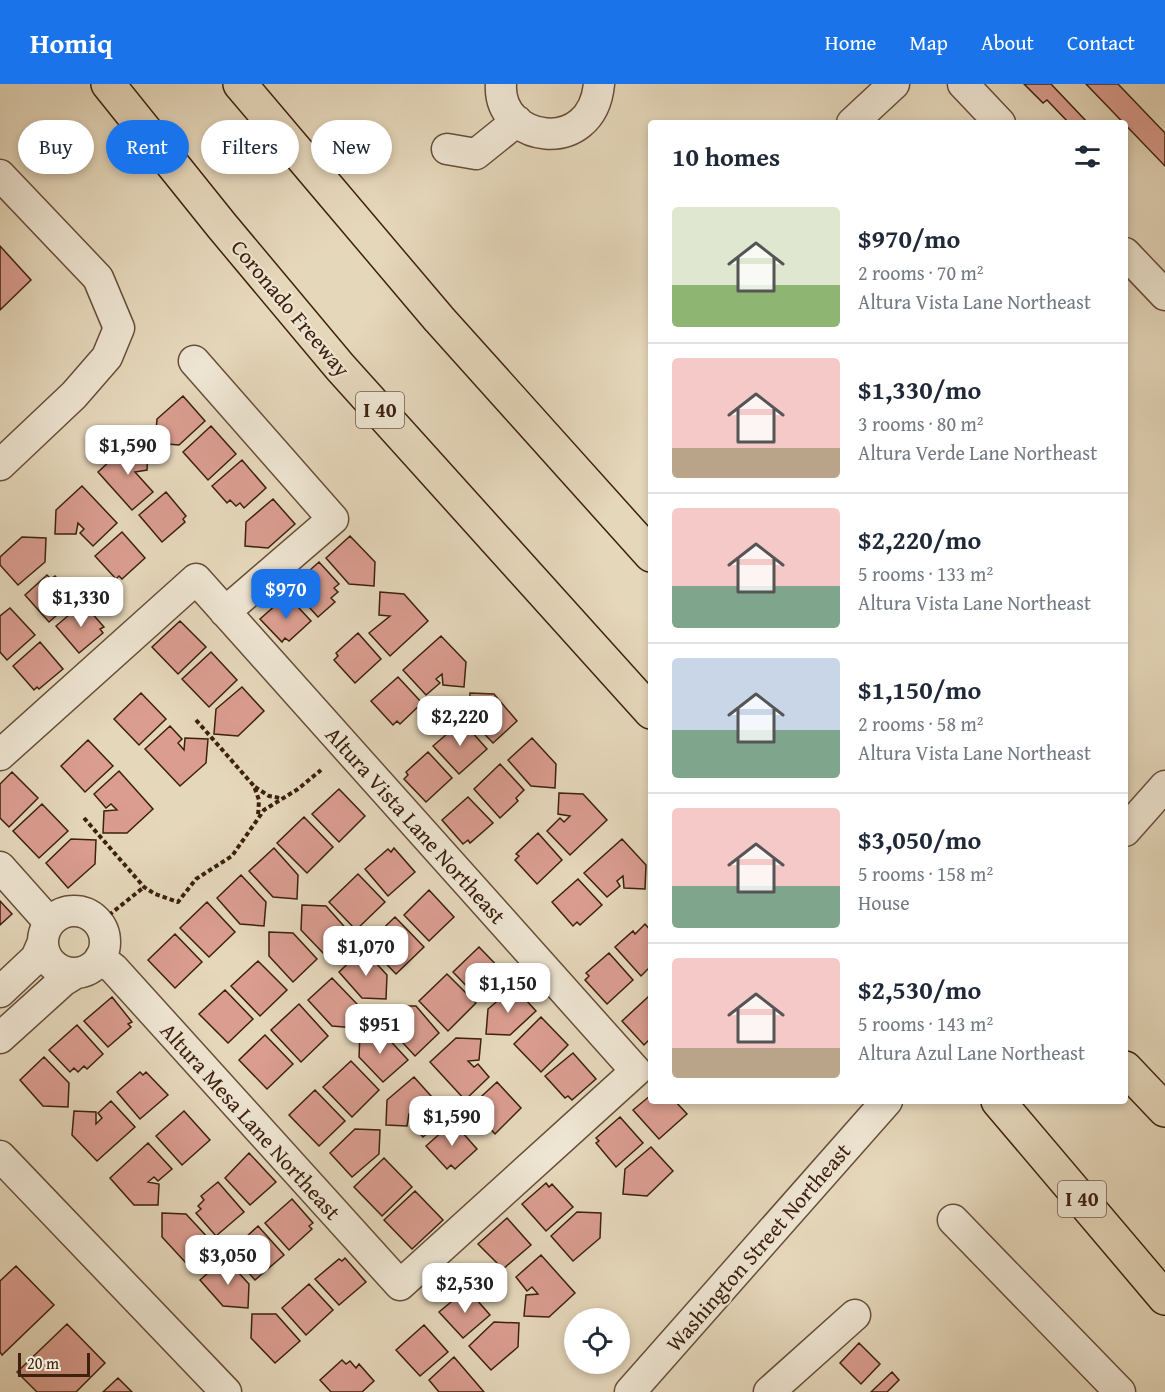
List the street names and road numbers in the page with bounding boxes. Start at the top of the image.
street label: Coronado Freeway [224,232,358,384]
road number: I 40 [356,392,404,428]
street label: Altura Vista Lane Northeast [318,719,514,931]
street label: Altura Mesa Lane Northeast [153,1015,349,1227]
street label: Washington Street Northeast [658,1135,858,1358]
road number: I 40 [1058,1181,1106,1217]

